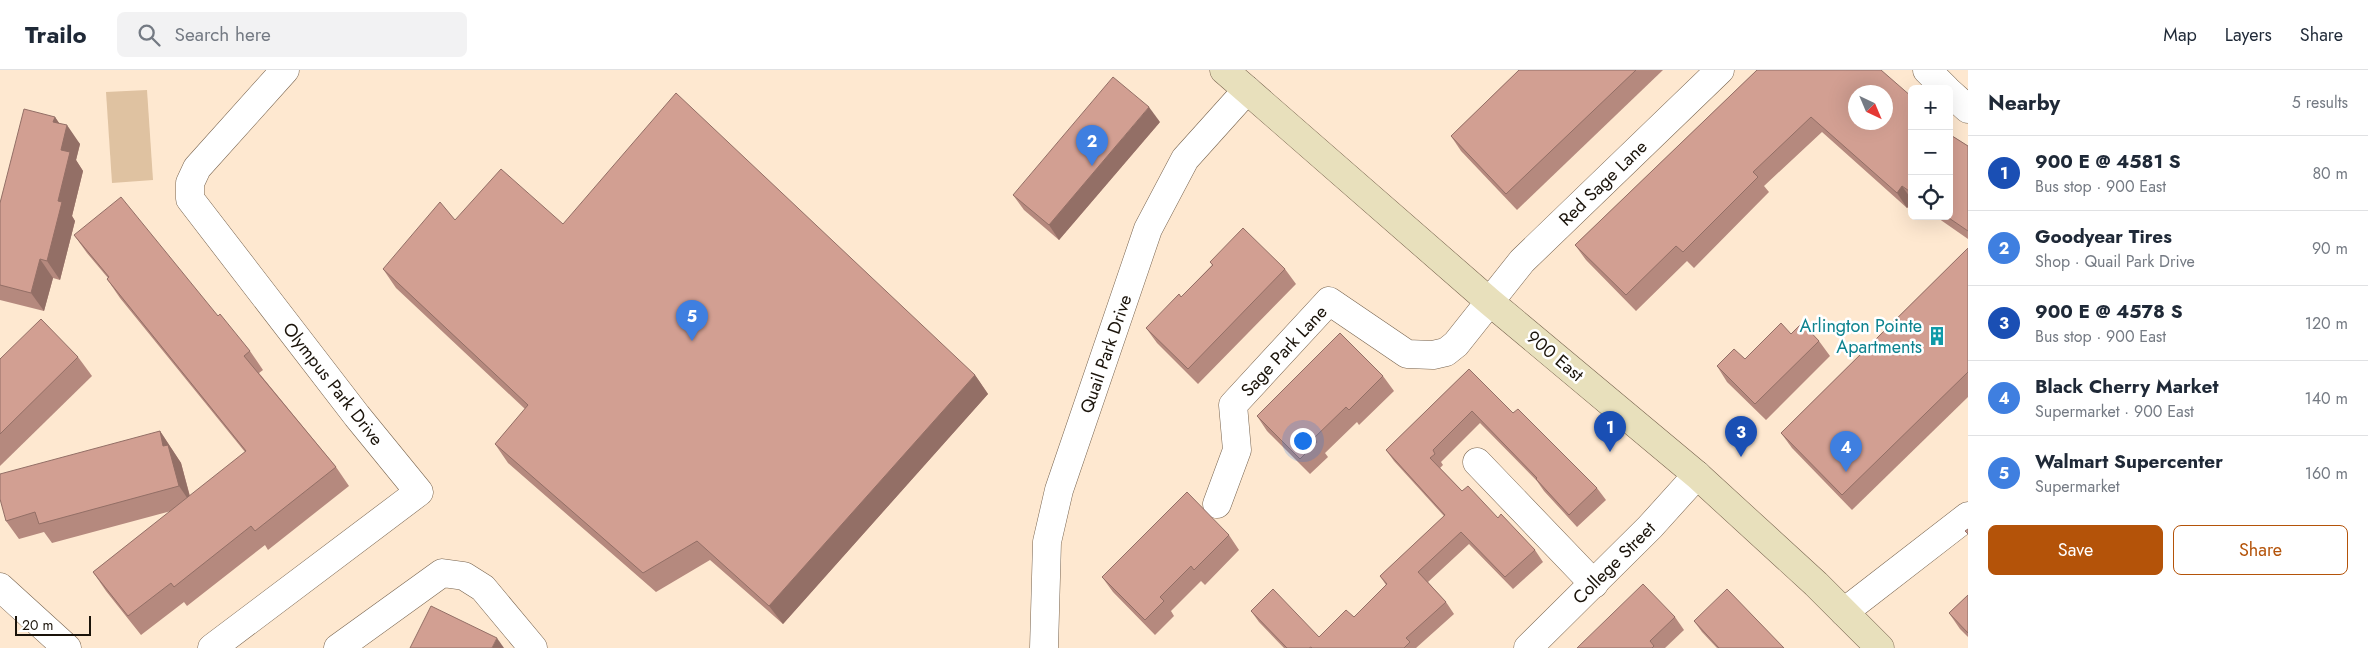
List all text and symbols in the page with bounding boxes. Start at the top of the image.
search box [117,12,467,57]
text: Trailo [25,17,87,52]
icon: search [135,21,163,49]
text: Search here [175,21,271,48]
text: Map [2163,22,2197,48]
text: Layers [2225,22,2272,48]
text: Share [2300,22,2343,48]
north arrow [1848,85,1893,130]
map controls [1908,85,1953,220]
button: + [1908,85,1953,130]
text: Nearby [1988,88,2060,118]
text: 5 results [2292,91,2348,114]
pin: 2 [1076,125,1108,166]
button: − [1908,130,1953,175]
street label: Red Sage Lane [1553,134,1653,232]
text: 900 E @ 4581 S [2035,148,2181,175]
text: 1 [2000,162,2008,185]
text: 80 m [2312,162,2348,185]
button: locate [1908,175,1953,220]
text: Bus stop · 900 East [2035,175,2166,198]
text: Goodyear Tires [2035,223,2172,250]
text: 2 [1999,237,2009,260]
text: 90 m [2312,237,2348,260]
text: Shop · Quail Park Drive [2035,250,2195,273]
street label: Quail Park Drive [1074,291,1138,417]
text: 900 E @ 4578 S [2035,298,2183,325]
pin: 5 [676,300,708,341]
street label: Sage Park Lane [1235,300,1333,402]
text: 3 [1999,312,2009,335]
text: 120 m [2305,312,2348,335]
place label: Arlington Pointe Apartments [1800,313,1922,360]
street label: Olympus Park Drive [277,317,389,451]
street label: 900 East [1521,324,1590,388]
building icon: Arlington Pointe Apartments [1926,325,1948,347]
text: Bus stop · 900 East [2035,325,2166,348]
text: Black Cherry Market [2035,373,2218,400]
text: 4 [1998,387,2010,410]
text: 140 m [2305,387,2348,410]
text: Supermarket · 900 East [2035,400,2194,423]
pin: 1 [1594,411,1626,452]
pin: 3 [1725,416,1757,457]
your location [1290,428,1316,454]
pin: 4 [1830,431,1862,472]
text: Walmart Supercenter [2035,448,2223,475]
text: 5 [1999,462,2009,485]
text: 160 m [2305,462,2348,485]
text: Supermarket [2035,475,2120,498]
street label: College Street [1567,515,1662,610]
button: Save [1988,525,2163,575]
button: Share [2173,525,2348,575]
scale bar [15,613,91,636]
text: 20 m [22,615,54,635]

